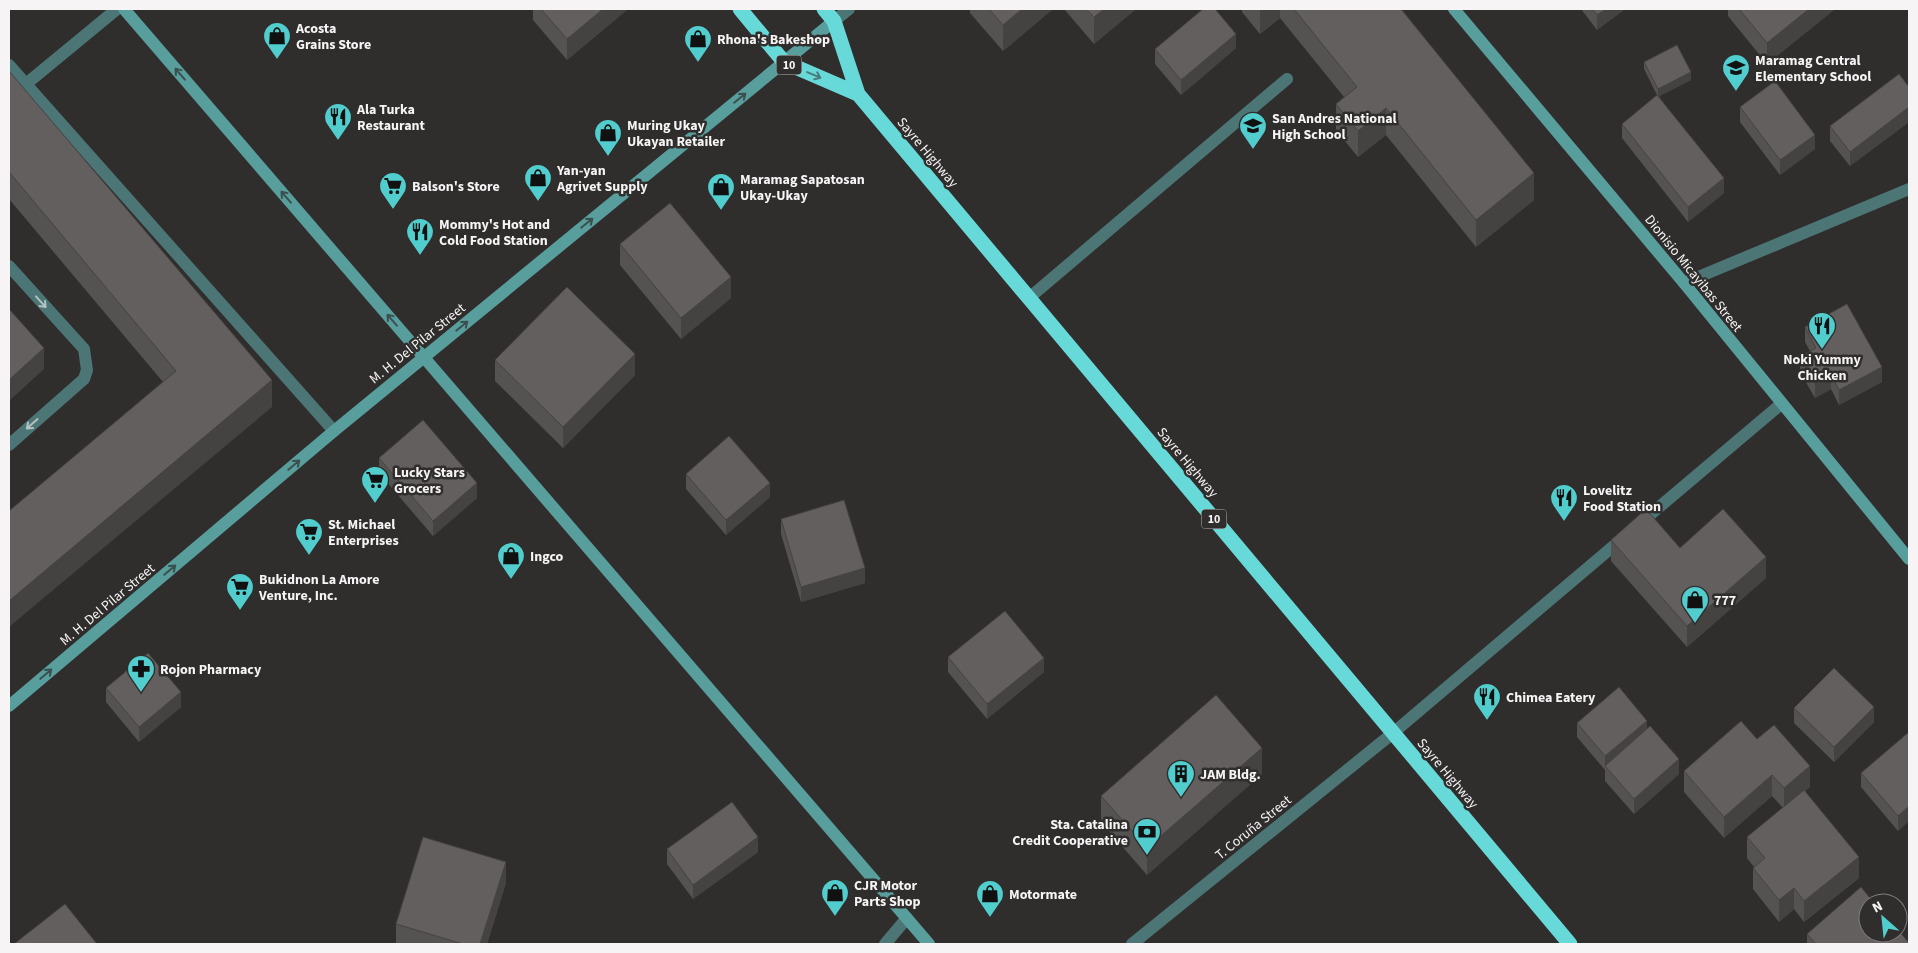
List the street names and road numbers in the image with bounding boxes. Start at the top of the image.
road number: 10 [776,56,802,74]
street label: Sayre Highway [892,113,963,192]
street label: Dionisio Micayibas Street [1640,211,1747,337]
street label: M. H. Del Pilar Street [365,299,470,389]
street label: Sayre Highway [1152,423,1223,502]
road number: 10 [1202,509,1226,528]
street label: M. H. Del Pilar Street [56,559,160,651]
street label: Sayre Highway [1412,734,1483,813]
street label: T. Coruña Street [1211,791,1296,865]

